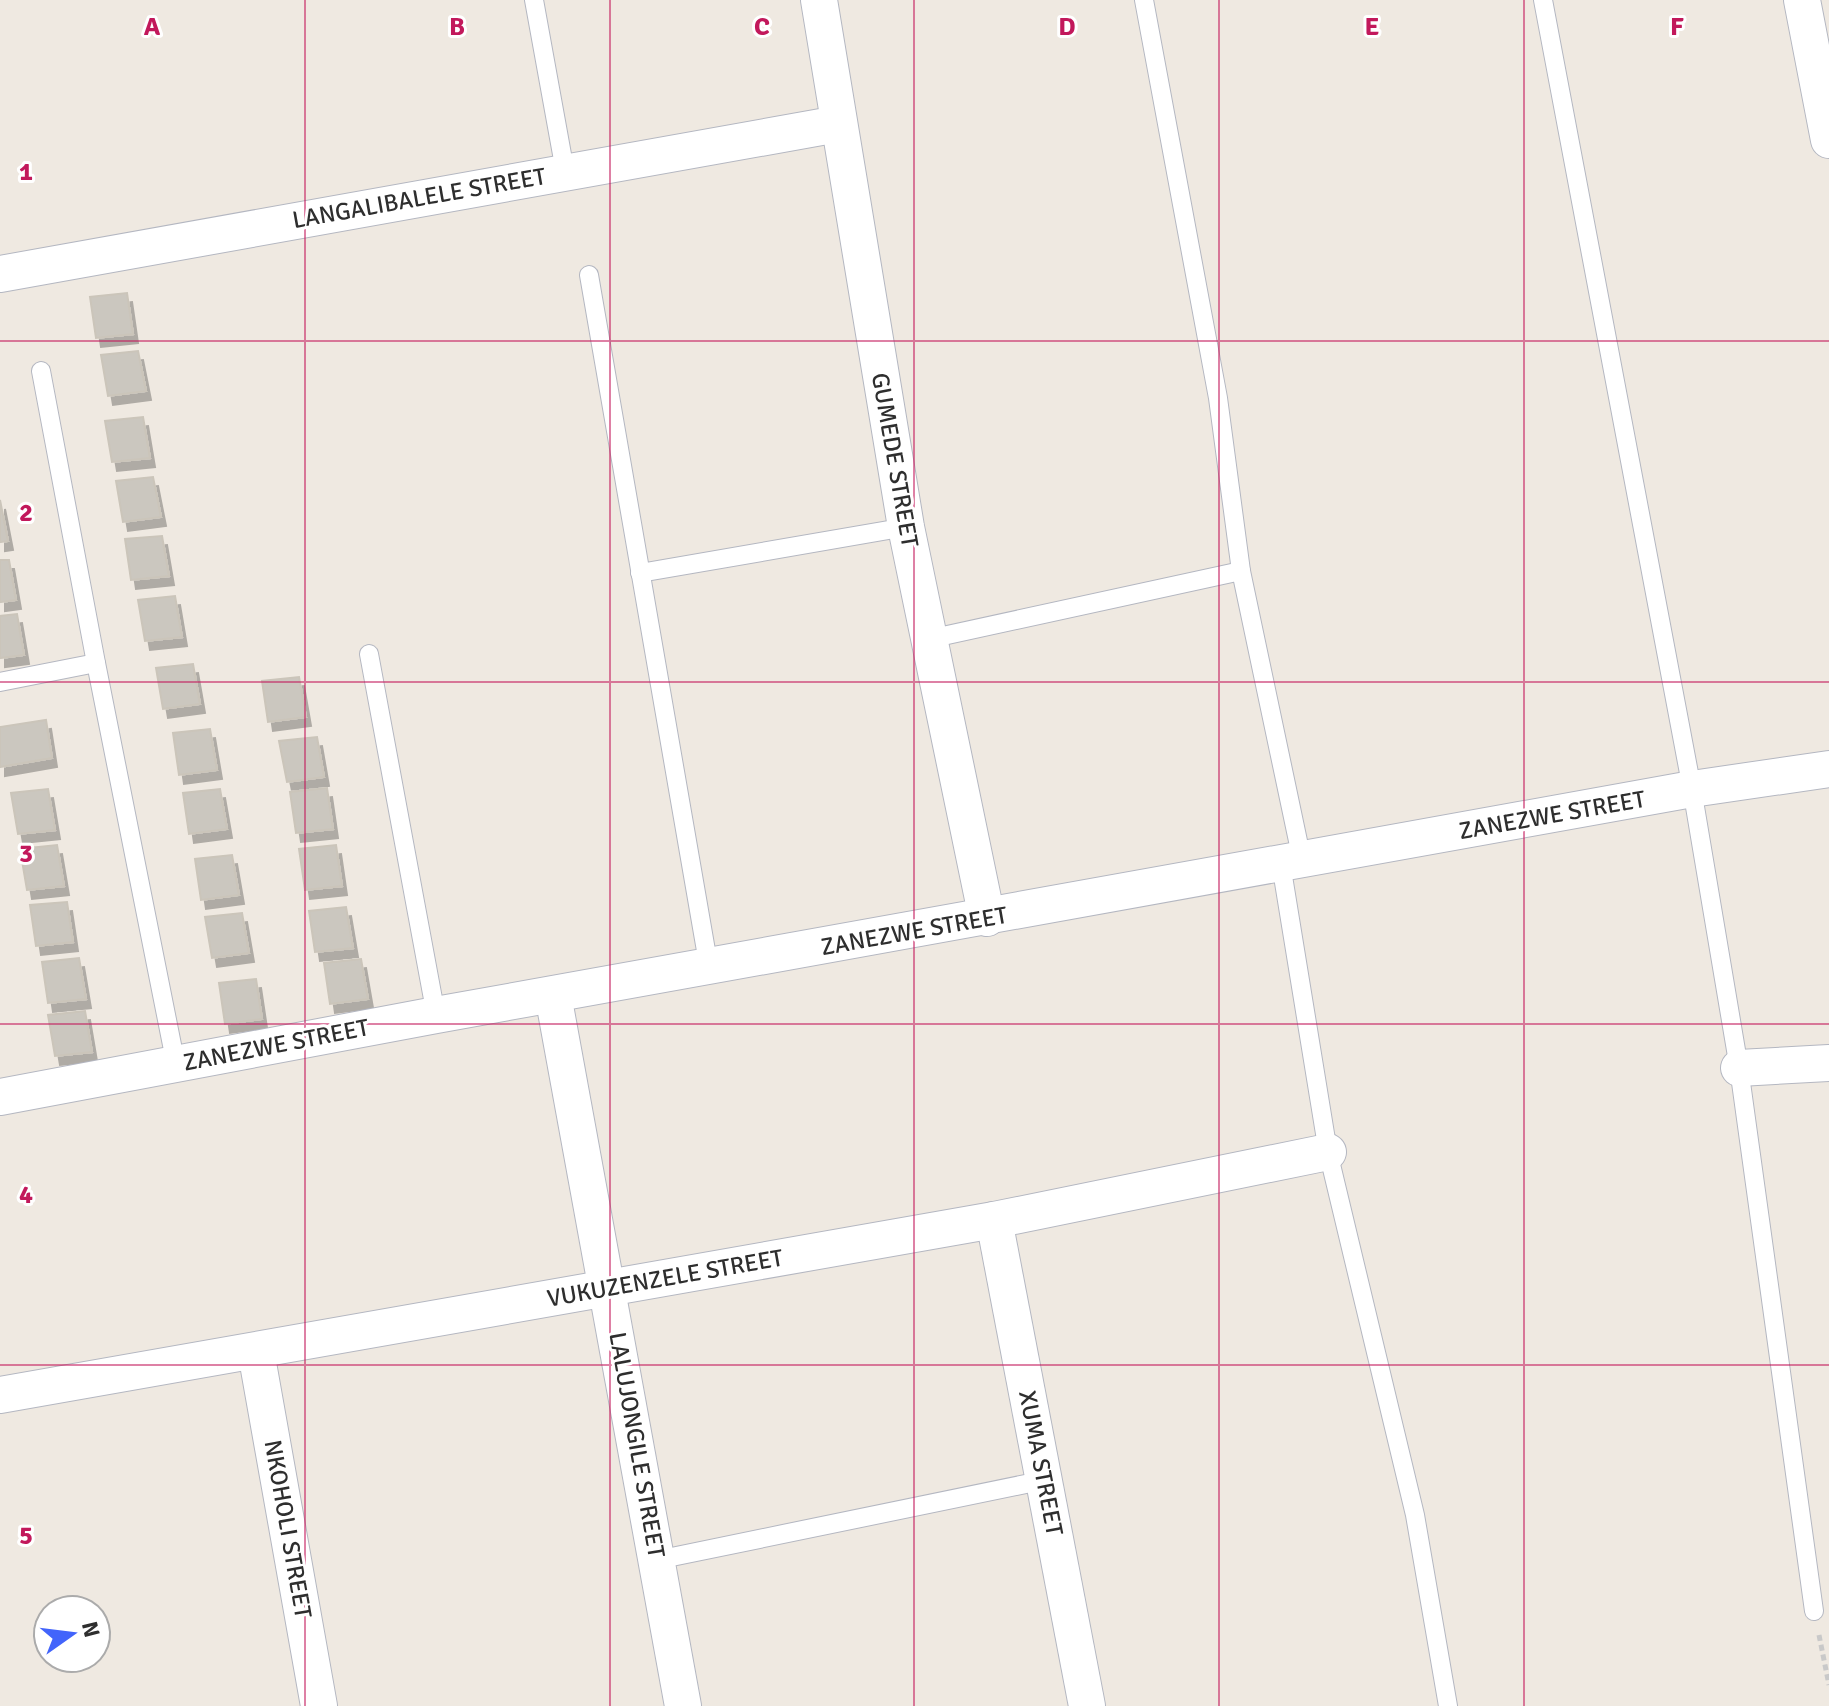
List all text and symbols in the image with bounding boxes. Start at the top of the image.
text: A [144,11,161,43]
text: B [449,11,465,43]
text: C [754,11,770,43]
text: D [1058,11,1076,43]
text: E [1365,11,1379,43]
text: F [1670,11,1684,43]
text: 1 [19,156,33,188]
street label: LANGALIBALELE STREET [290,161,548,235]
street label: GUMEDE STREET [865,370,925,550]
text: 2 [19,497,33,529]
street label: ZANEZWE STREET [1456,784,1648,846]
text: 3 [19,838,33,870]
street label: ZANEZWE STREET [818,900,1010,962]
street label: ZANEZWE STREET [181,1012,372,1078]
text: 4 [19,1179,33,1211]
street label: VUKUZENZELE STREET [545,1242,786,1314]
street label: LALUJONGILE STREET [602,1330,672,1560]
street label: XUMA STREET [1012,1388,1070,1538]
street label: NKOHOLI STREET [258,1437,318,1621]
text: 5 [19,1520,33,1552]
north arrow [32,1594,112,1674]
text: N [76,1619,106,1640]

